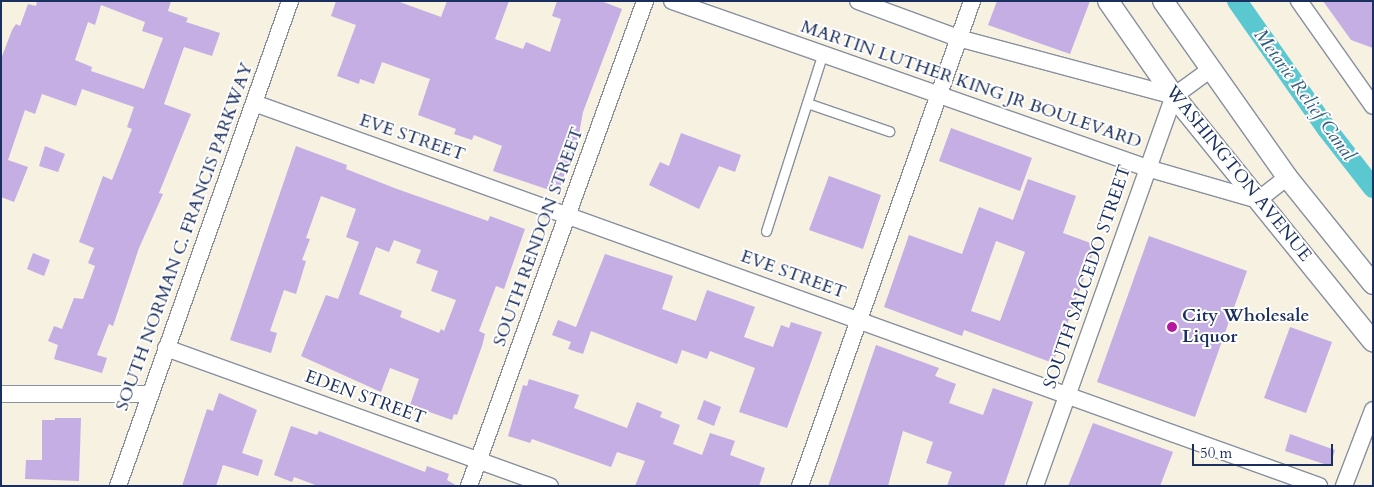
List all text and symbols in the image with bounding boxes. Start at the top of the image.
street label: MARTIN LUTHER KING JR BOULEVARD [798,16,1144,154]
water label: Metarie Relief Canal [1248,24,1360,166]
street label: SOUTH NORMAN C. FRANCIS PARKWAY [112,60,258,414]
street label: WASHINGTON AVENUE [1160,82,1316,266]
street label: EVE STREET [356,110,468,166]
street label: SOUTH RENDON STREET [489,124,589,350]
street label: SOUTH SALCEDO STREET [1040,162,1136,392]
street label: EVE STREET [737,246,849,304]
place label: City Wholesale Liquor [1182,306,1309,348]
marker: City Wholesale Liquor [1166,321,1178,333]
street label: EDEN STREET [302,366,428,430]
scale bar [1194,434,1335,466]
text: 50 m [1200,443,1232,463]

